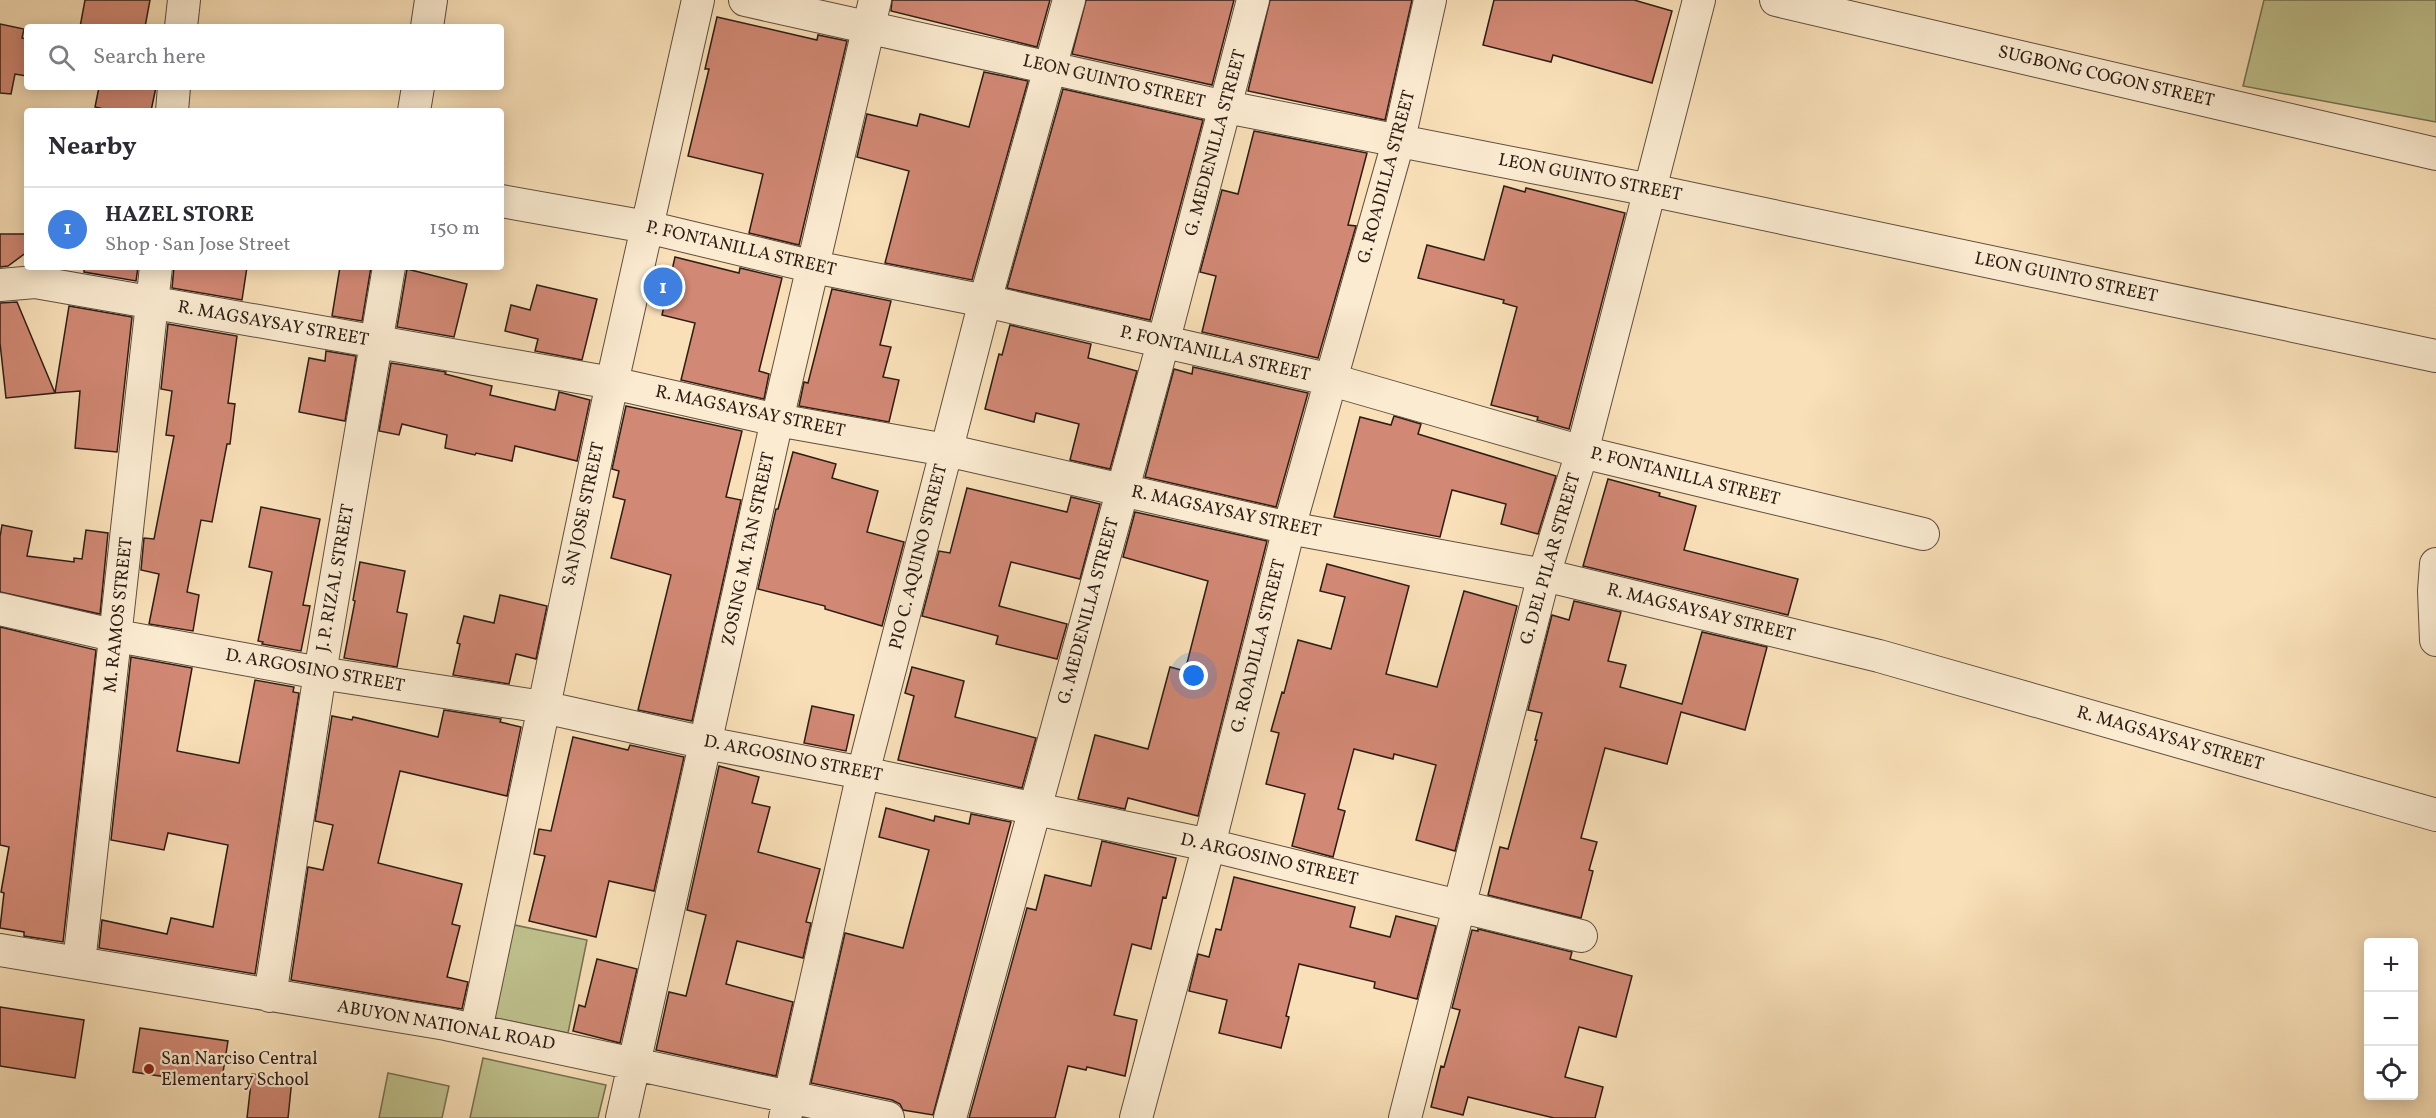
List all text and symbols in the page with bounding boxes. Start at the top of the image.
search box [24,24,504,90]
street label: SUGBONG COGON STREET [1996,40,2217,114]
icon: search [45,41,78,74]
text: Search here [93,42,206,73]
street label: G. MEDENILLA STREET [1179,47,1253,239]
street label: LEON GUINTO STREET [1020,49,1208,115]
street label: G. ROADILLA STREET [1352,87,1422,266]
text: Nearby [48,129,137,165]
street label: LEON GUINTO STREET [1496,148,1684,208]
text: HAZEL STORE [105,200,254,231]
text: 1 [63,215,72,243]
text: 150 m [429,215,480,243]
street label: P. FONTANILLA STREET [643,215,839,283]
text: Shop · San Jose Street [105,231,291,259]
street label: LEON GUINTO STREET [1972,246,2160,310]
pin: 1 [644,264,682,310]
street label: R. MAGSAYSAY STREET [176,295,371,353]
street label: P. FONTANILLA STREET [1117,320,1313,388]
street label: R. MAGSAYSAY STREET [653,380,848,444]
street label: SAN JOSE STREET [557,439,612,588]
street label: P. FONTANILLA STREET [1588,441,1783,513]
street label: ZOSING M. TAN STREET [716,449,782,648]
street label: PIO C. AQUINO STREET [884,461,954,653]
street label: G. DEL PILAR STREET [1515,470,1588,648]
street label: R. MAGSAYSAY STREET [1129,480,1324,544]
street label: J. P. RIZAL STREET [311,502,361,654]
street label: G. MEDENILLA STREET [1052,515,1126,707]
street label: M. RAMOS STREET [98,535,140,694]
street label: G. ROADILLA STREET [1225,556,1293,735]
street label: R. MAGSAYSAY STREET [1604,577,1798,649]
street label: D. ARGOSINO STREET [223,643,407,699]
your location [1179,661,1208,690]
street label: R. MAGSAYSAY STREET [2074,700,2267,778]
street label: D. ARGOSINO STREET [701,729,885,789]
street label: D. ARGOSINO STREET [1178,827,1361,893]
map controls [2364,938,2418,1100]
button: + [2364,938,2418,992]
button: − [2364,992,2418,1046]
street label: ABUYON NATIONAL ROAD [335,994,557,1058]
button: locate [2364,1046,2418,1100]
place label: San Narciso Central Elementary School [161,1047,318,1093]
marker: San Narciso Central Elementary School [142,1062,156,1076]

